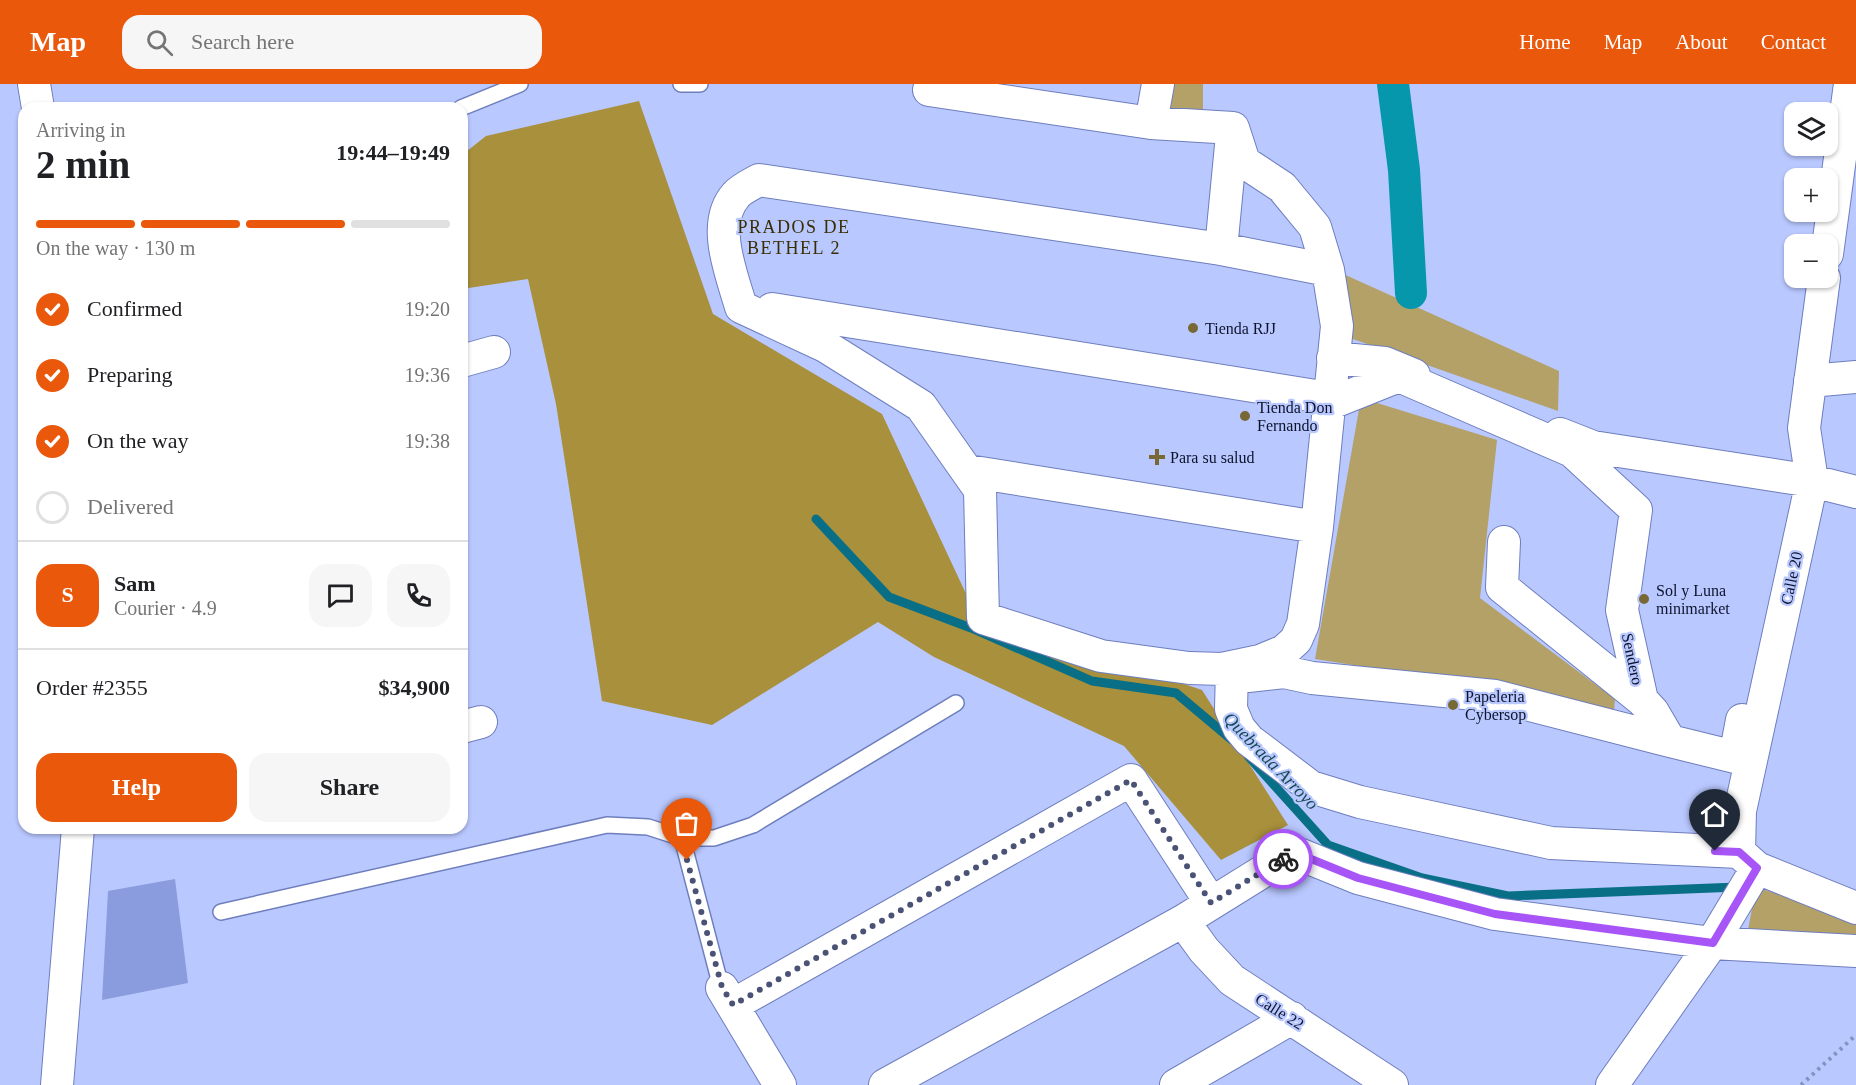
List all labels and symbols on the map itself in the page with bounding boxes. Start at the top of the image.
district label: PRADOS DE BETHEL 2 [737,217,851,258]
place label: Tienda RJJ [1205,320,1276,337]
marker: Tienda RJJ [1186,321,1200,335]
place label: Tienda Don Fernando [1257,399,1332,434]
marker: Tienda Don Fernando [1238,409,1252,423]
marker: Para su salud [1148,448,1166,466]
place label: Para su salud [1170,449,1254,466]
street label: Calle 20 [1778,550,1805,606]
place label: Sol y Luna minimarket [1656,582,1730,617]
marker: Sol y Luna minimarket [1637,592,1651,606]
street label: Sendero [1619,632,1646,687]
place label: Papeleria Cybersop [1465,688,1526,724]
marker: Papeleria Cybersop [1446,698,1460,712]
water label: Quebrada Arroyo [1220,708,1322,814]
pin [1689,789,1740,851]
pin [661,798,712,860]
courier [1253,829,1313,889]
street label: Calle 22 [1252,990,1307,1033]

